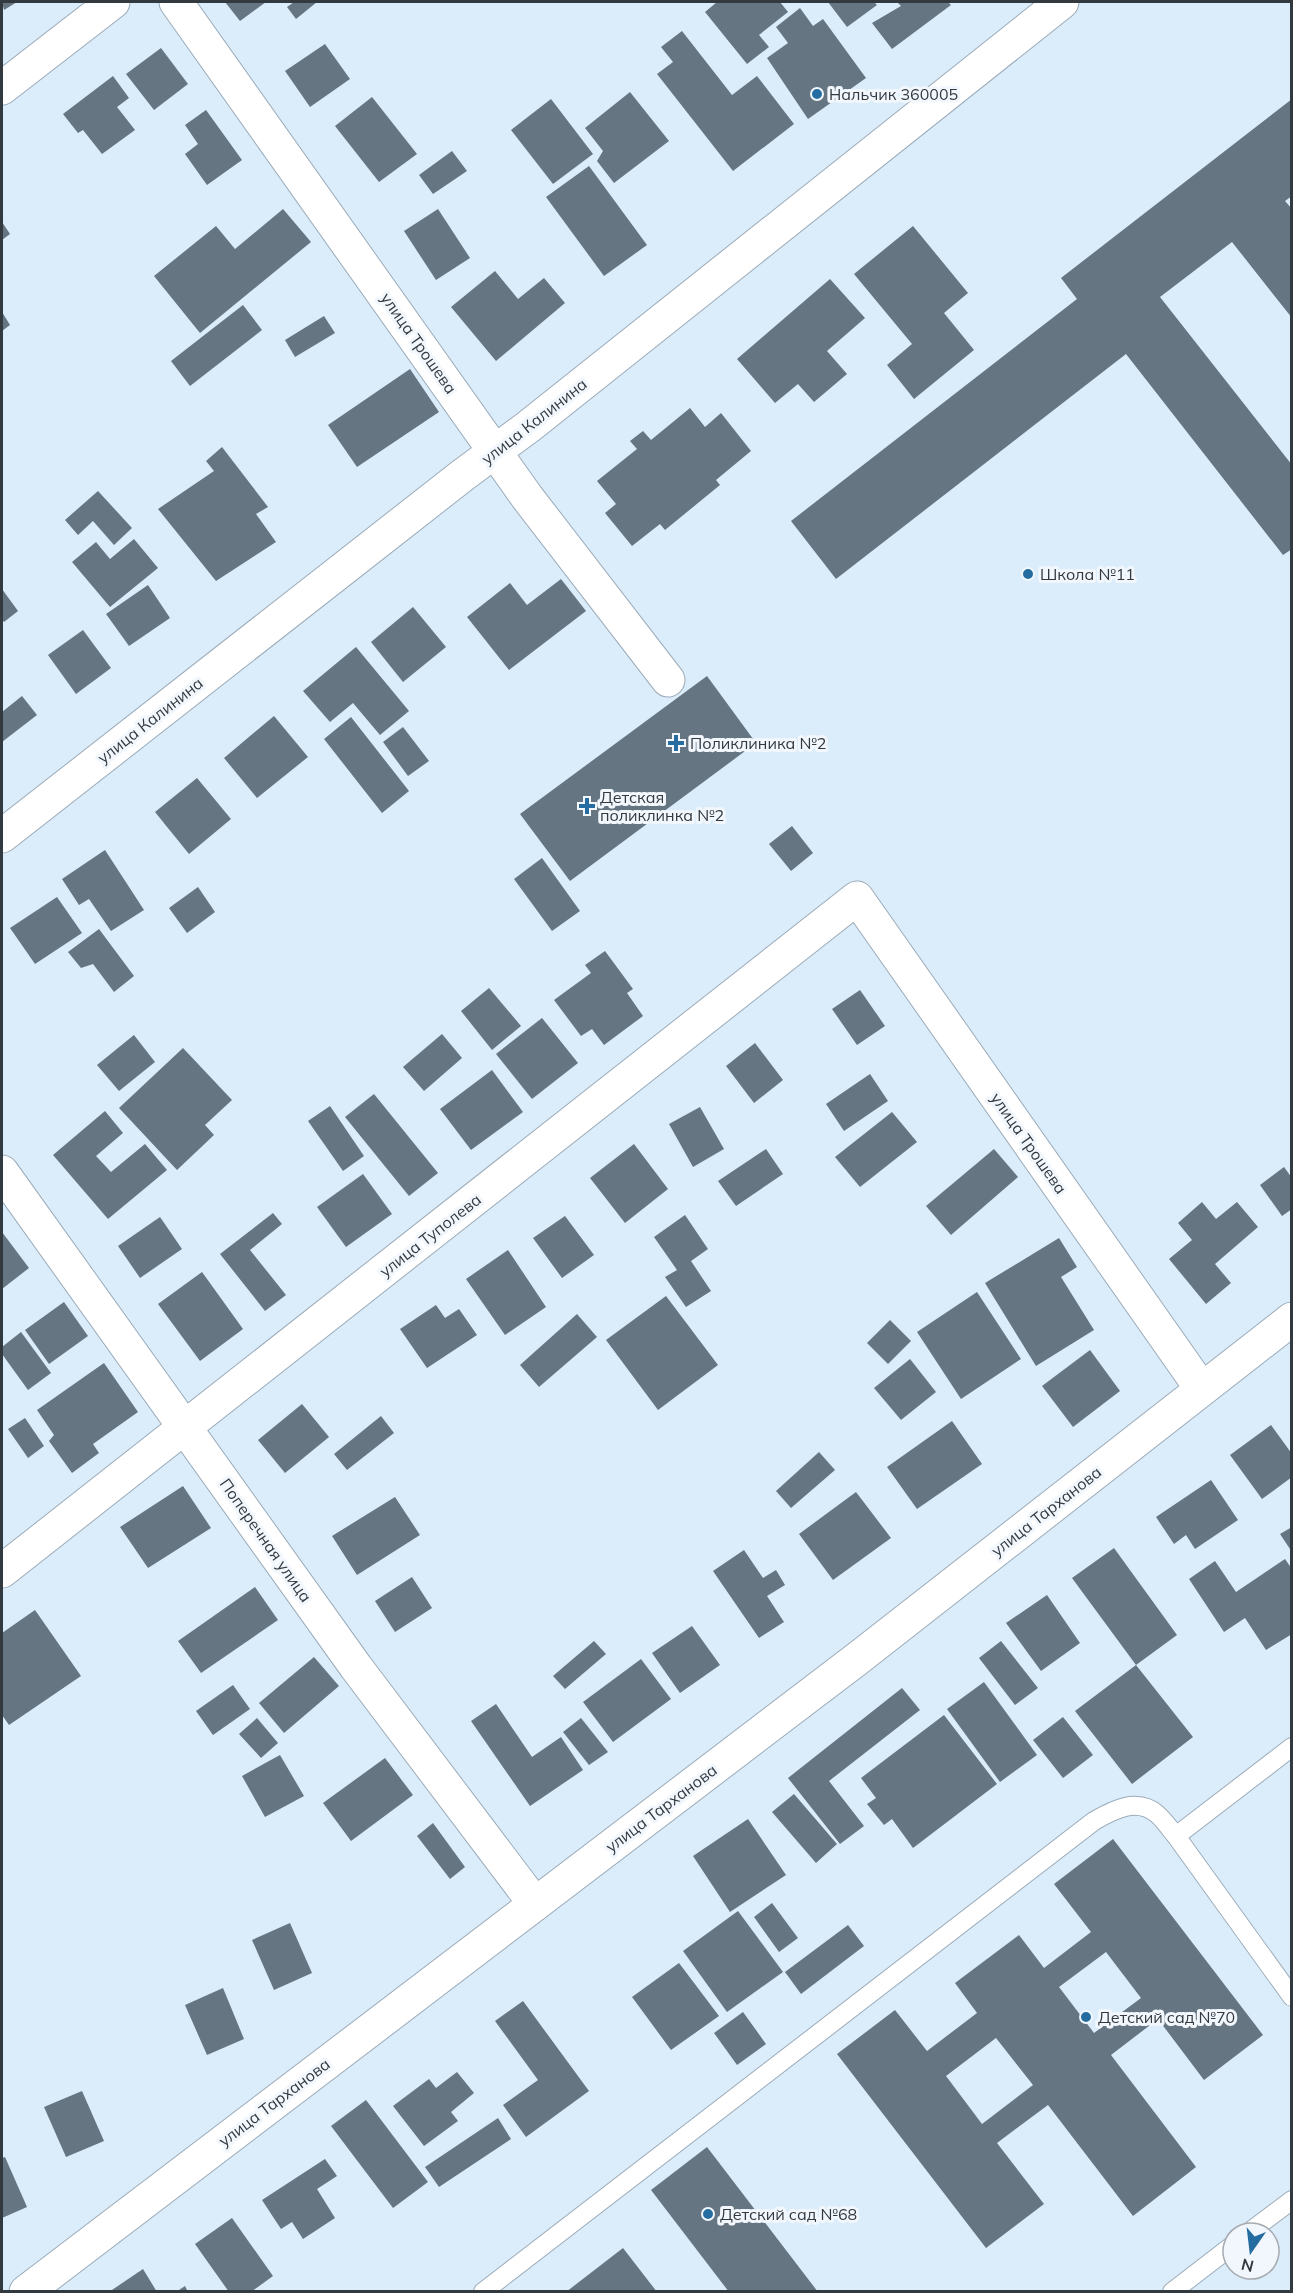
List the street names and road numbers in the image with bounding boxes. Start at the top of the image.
street label: улица Трошева [377,289,461,397]
street label: улица Калинина [477,374,591,468]
street label: улица Калинина [93,673,207,767]
street label: улица Трошева [987,1089,1071,1197]
street label: улица Туполева [375,1189,485,1281]
street label: улица Тарханова [987,1462,1105,1560]
street label: Поперечная улица [216,1474,316,1606]
street label: улица Тарханова [601,1760,721,1856]
street label: улица Тарханова [214,2054,334,2150]

